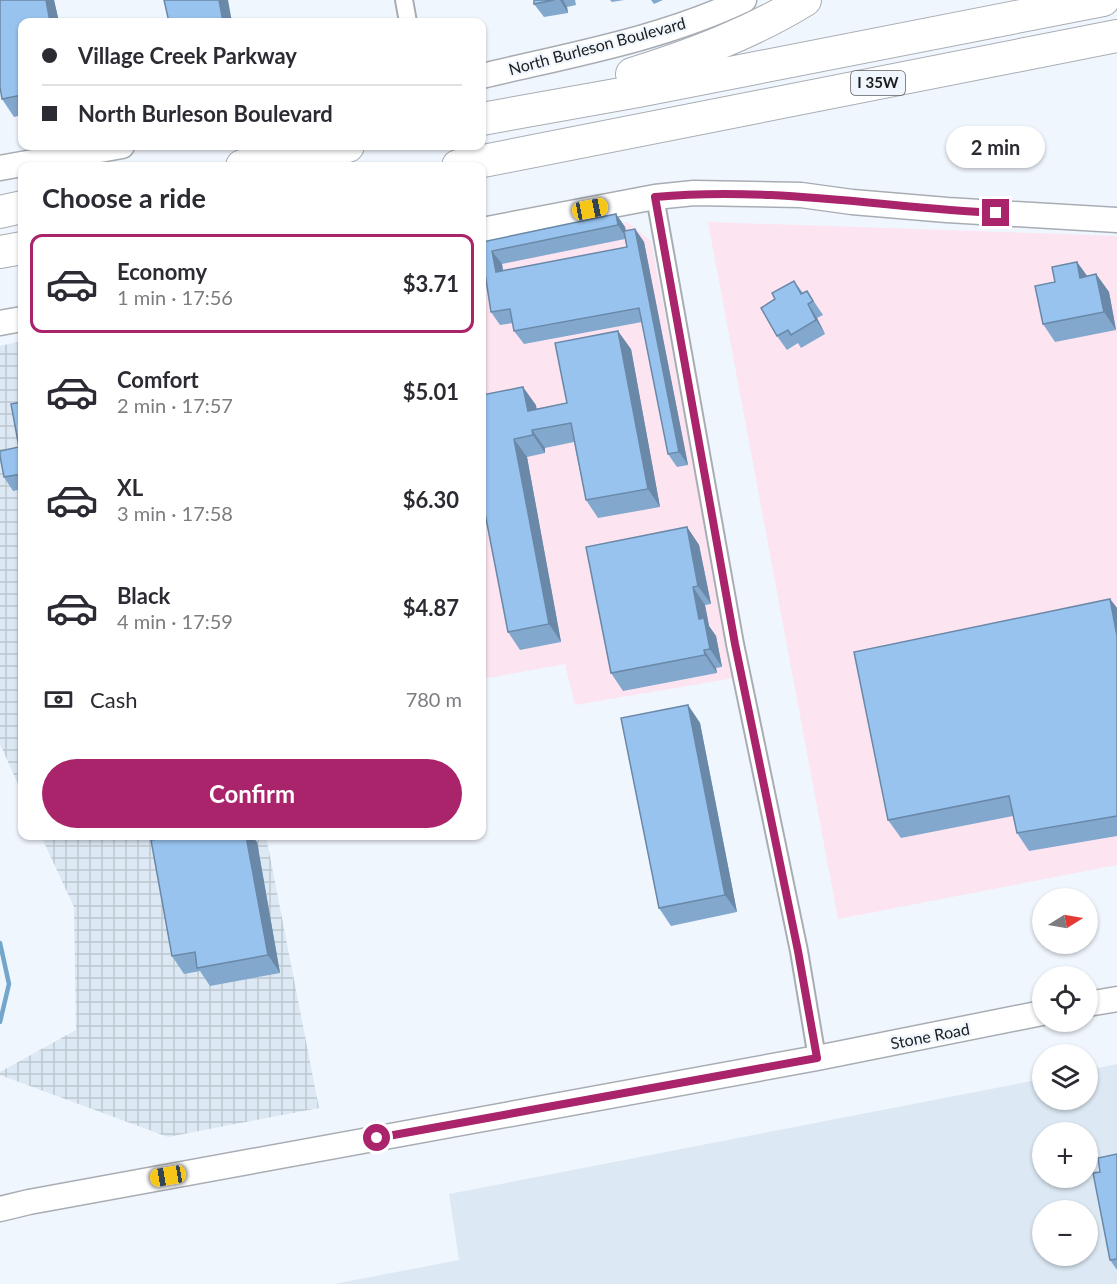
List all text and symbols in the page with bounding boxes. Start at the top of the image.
street label: North Burleson Boulevard [506,13,688,78]
text: Village Creek Parkway [78,42,297,69]
road number: I 35W [851,71,905,95]
text: North Burleson Boulevard [78,100,333,127]
callout: 2 min [946,126,1046,168]
text: 2 min [971,135,1020,159]
text: Choose a ride [42,181,206,214]
car [571,197,609,221]
route end [982,199,1009,226]
icon: car [45,257,99,311]
text: Economy [117,258,207,285]
text: $3.71 [403,270,459,297]
text: 1 min · 17:56 [117,285,233,309]
icon: car [45,365,99,419]
text: Comfort [117,366,199,393]
text: $5.01 [403,378,459,405]
text: 2 min · 17:57 [117,393,233,417]
icon: car [45,473,99,527]
text: XL [117,474,143,501]
text: $6.30 [403,486,459,513]
text: 3 min · 17:58 [117,501,233,525]
icon: car [45,581,99,635]
text: Black [117,582,170,609]
text: $4.87 [403,594,459,621]
text: 4 min · 17:59 [117,609,233,633]
icon: cash [42,683,75,716]
text: Cash [90,686,137,713]
text: 780 m [406,687,462,711]
button: Confirm [42,759,462,828]
north arrow [1032,888,1098,954]
map controls [1032,888,1098,1266]
button: locate [1032,966,1098,1032]
street label: Stone Road [889,1019,971,1052]
button: layers [1032,1044,1098,1110]
button: + [1032,1122,1098,1188]
route start [363,1124,390,1151]
car [149,1164,187,1188]
button: − [1032,1200,1098,1266]

